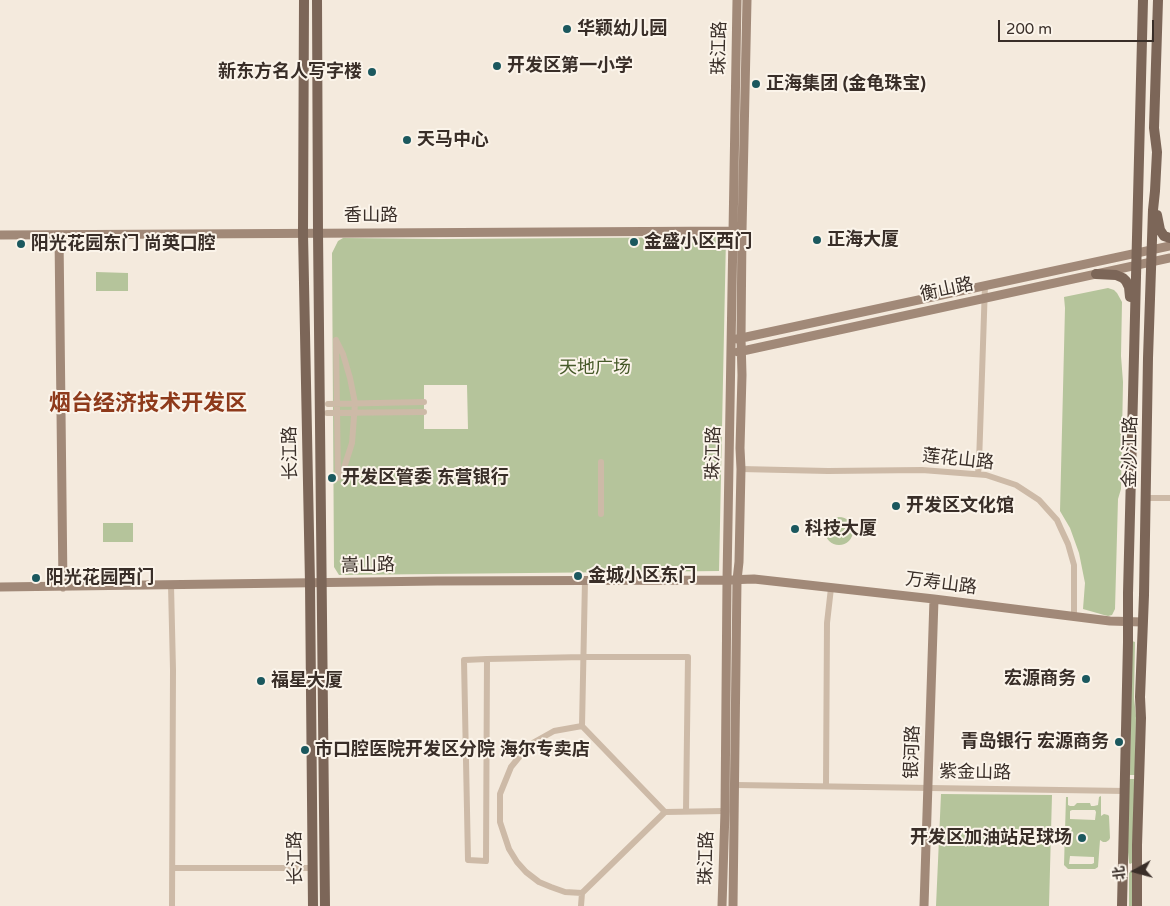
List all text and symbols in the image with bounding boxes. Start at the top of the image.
scale bar [1000,10,1156,42]
place label: 华颖幼儿园 [577,18,667,40]
text: 200 m [1006,20,1052,38]
street label: 珠江路 [709,21,731,75]
marker: 华颖幼儿园 [561,23,573,35]
place label: 开发区第一小学 [507,55,633,77]
marker: 开发区第一小学 [491,60,503,72]
place label: 新东方名人写字楼 [218,61,362,83]
marker: 新东方名人写字楼 [366,66,378,78]
place label: 正海集团 (金龟珠宝) [766,73,926,95]
marker: 正海集团 (金龟珠宝) [750,78,762,90]
place label: 天马中心 [417,129,489,151]
marker: 天马中心 [401,134,413,146]
street label: 香山路 [344,205,398,227]
place label: 正海大厦 [827,229,899,251]
place label: 金盛小区西门 [644,231,752,253]
place label: 阳光花园东门 尚英口腔 [31,233,216,255]
marker: 正海大厦 [811,234,823,246]
marker: 金盛小区西门 [628,236,640,248]
marker: 阳光花园东门 尚英口腔 [15,238,27,250]
street label: 衡山路 [918,274,976,306]
park label: 天地广场 [559,357,631,379]
district label: 烟台经济技术开发区 [49,391,247,417]
street label: 金沙江路 [1120,416,1142,488]
street label: 长江路 [280,426,302,480]
street label: 珠江路 [703,426,725,480]
street label: 莲花山路 [921,445,995,475]
place label: 开发区管委 东营银行 [342,467,509,489]
marker: 开发区管委 东营银行 [326,472,338,484]
place label: 开发区文化馆 [906,495,1014,517]
marker: 开发区文化馆 [890,500,902,512]
place label: 科技大厦 [805,518,877,540]
marker: 科技大厦 [789,523,801,535]
street label: 嵩山路 [341,555,395,577]
place label: 金城小区东门 [588,565,696,587]
place label: 阳光花园西门 [46,567,154,589]
street label: 万寿山路 [904,569,978,599]
marker: 金城小区东门 [572,570,584,582]
marker: 阳光花园西门 [30,572,42,584]
place label: 宏源商务 [1004,668,1076,690]
place label: 福星大厦 [271,670,343,692]
marker: 宏源商务 [1080,673,1092,685]
marker: 福星大厦 [255,675,267,687]
street label: 银河路 [901,725,925,779]
place label: 青岛银行 宏源商务 [960,731,1109,753]
marker: 青岛银行 宏源商务 [1113,736,1125,748]
place label: 市口腔医院开发区分院 海尔专卖店 [315,739,590,761]
marker: 市口腔医院开发区分院 海尔专卖店 [299,744,311,756]
street label: 紫金山路 [939,762,1011,784]
place label: 开发区加油站足球场 [910,827,1072,849]
street label: 长江路 [285,831,307,885]
street label: 珠江路 [696,831,718,885]
marker: 开发区加油站足球场 [1076,832,1088,844]
north arrow [1110,846,1160,896]
text: 北 [1110,865,1129,881]

